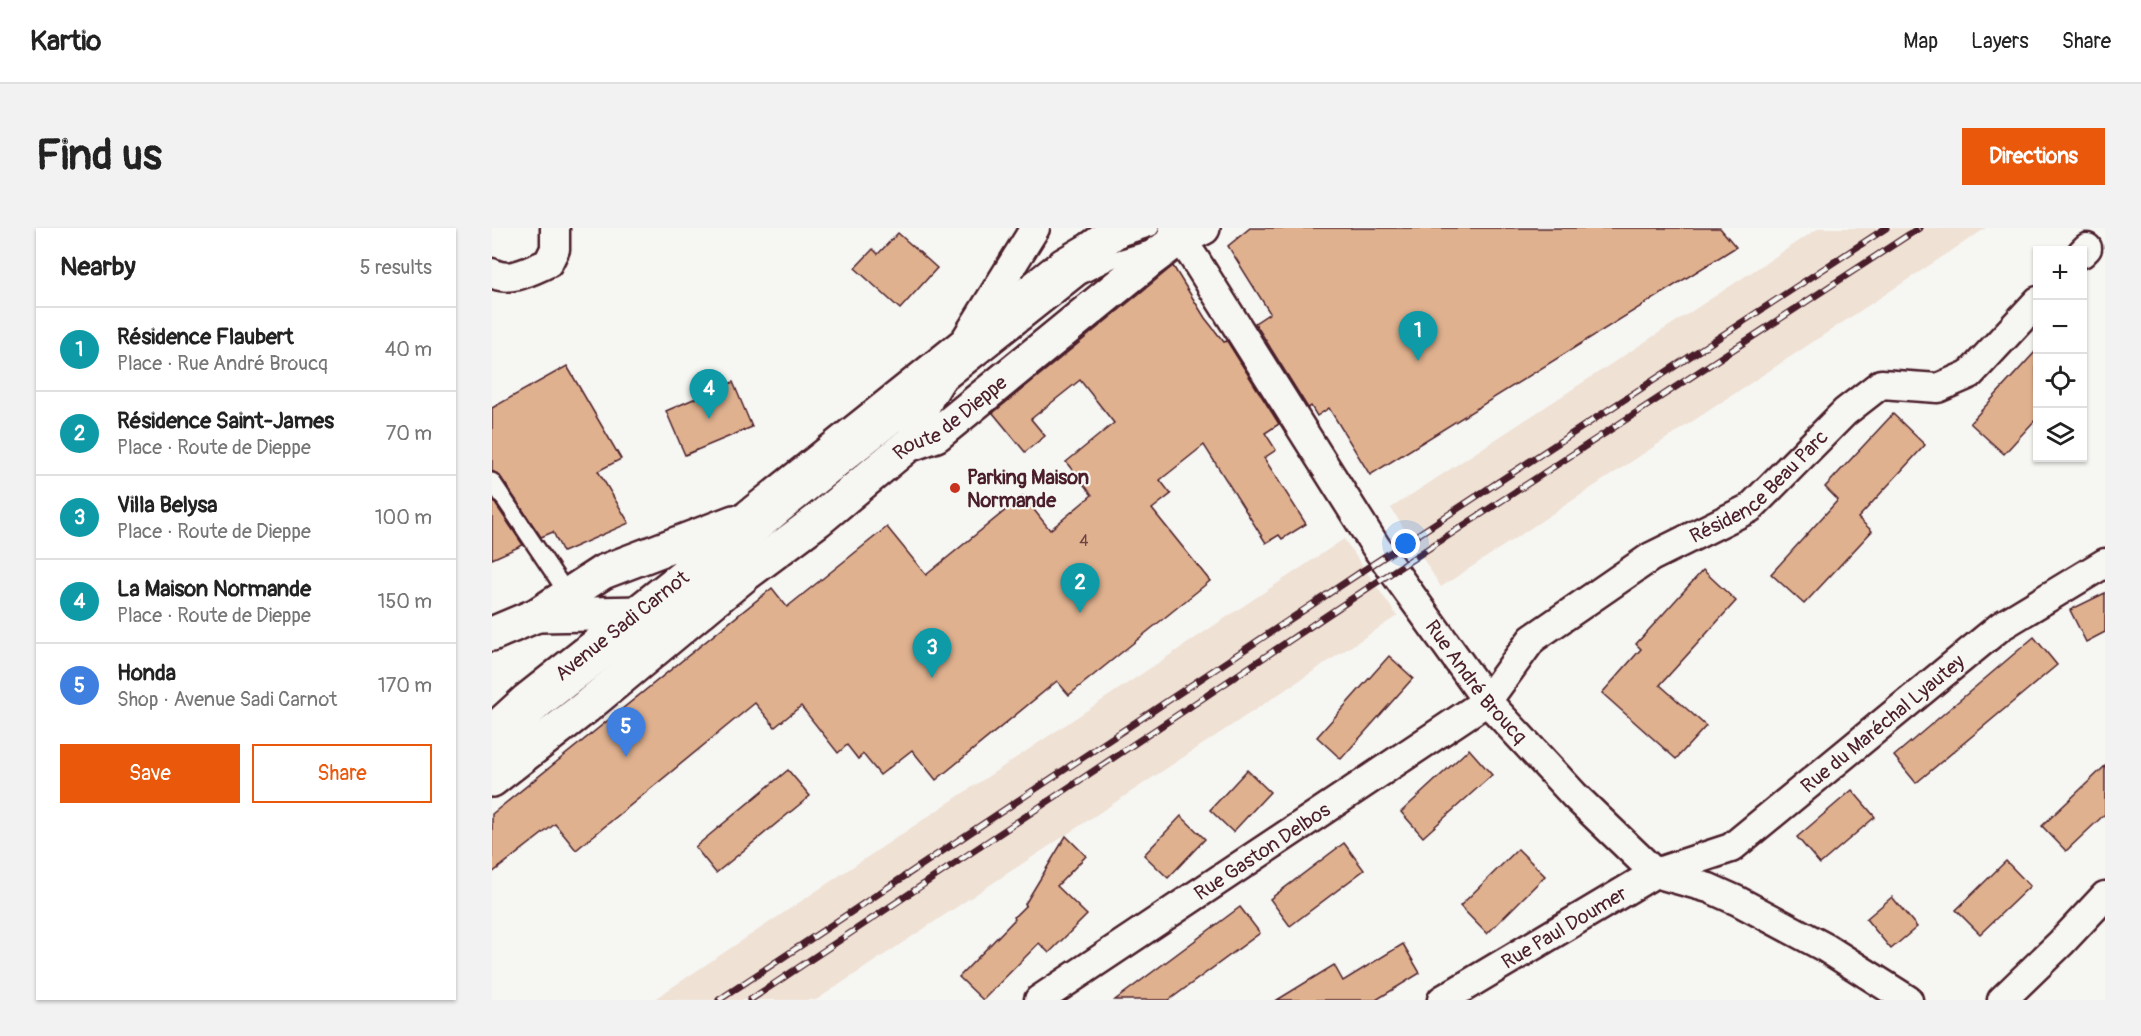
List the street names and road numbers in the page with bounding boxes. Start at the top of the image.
street label: Route de Dieppe [888,370,1012,465]
street label: Résidence Beau Parc [1686,425,1833,549]
street label: Avenue Sadi Carnot [550,564,695,686]
street label: Rue André Broucq [1420,615,1532,749]
street label: Rue du Maréchal Lyautey [1796,649,1970,799]
street label: Rue Gaston Delbos [1189,797,1335,906]
street label: Rue Paul Doumer [1497,881,1631,975]

